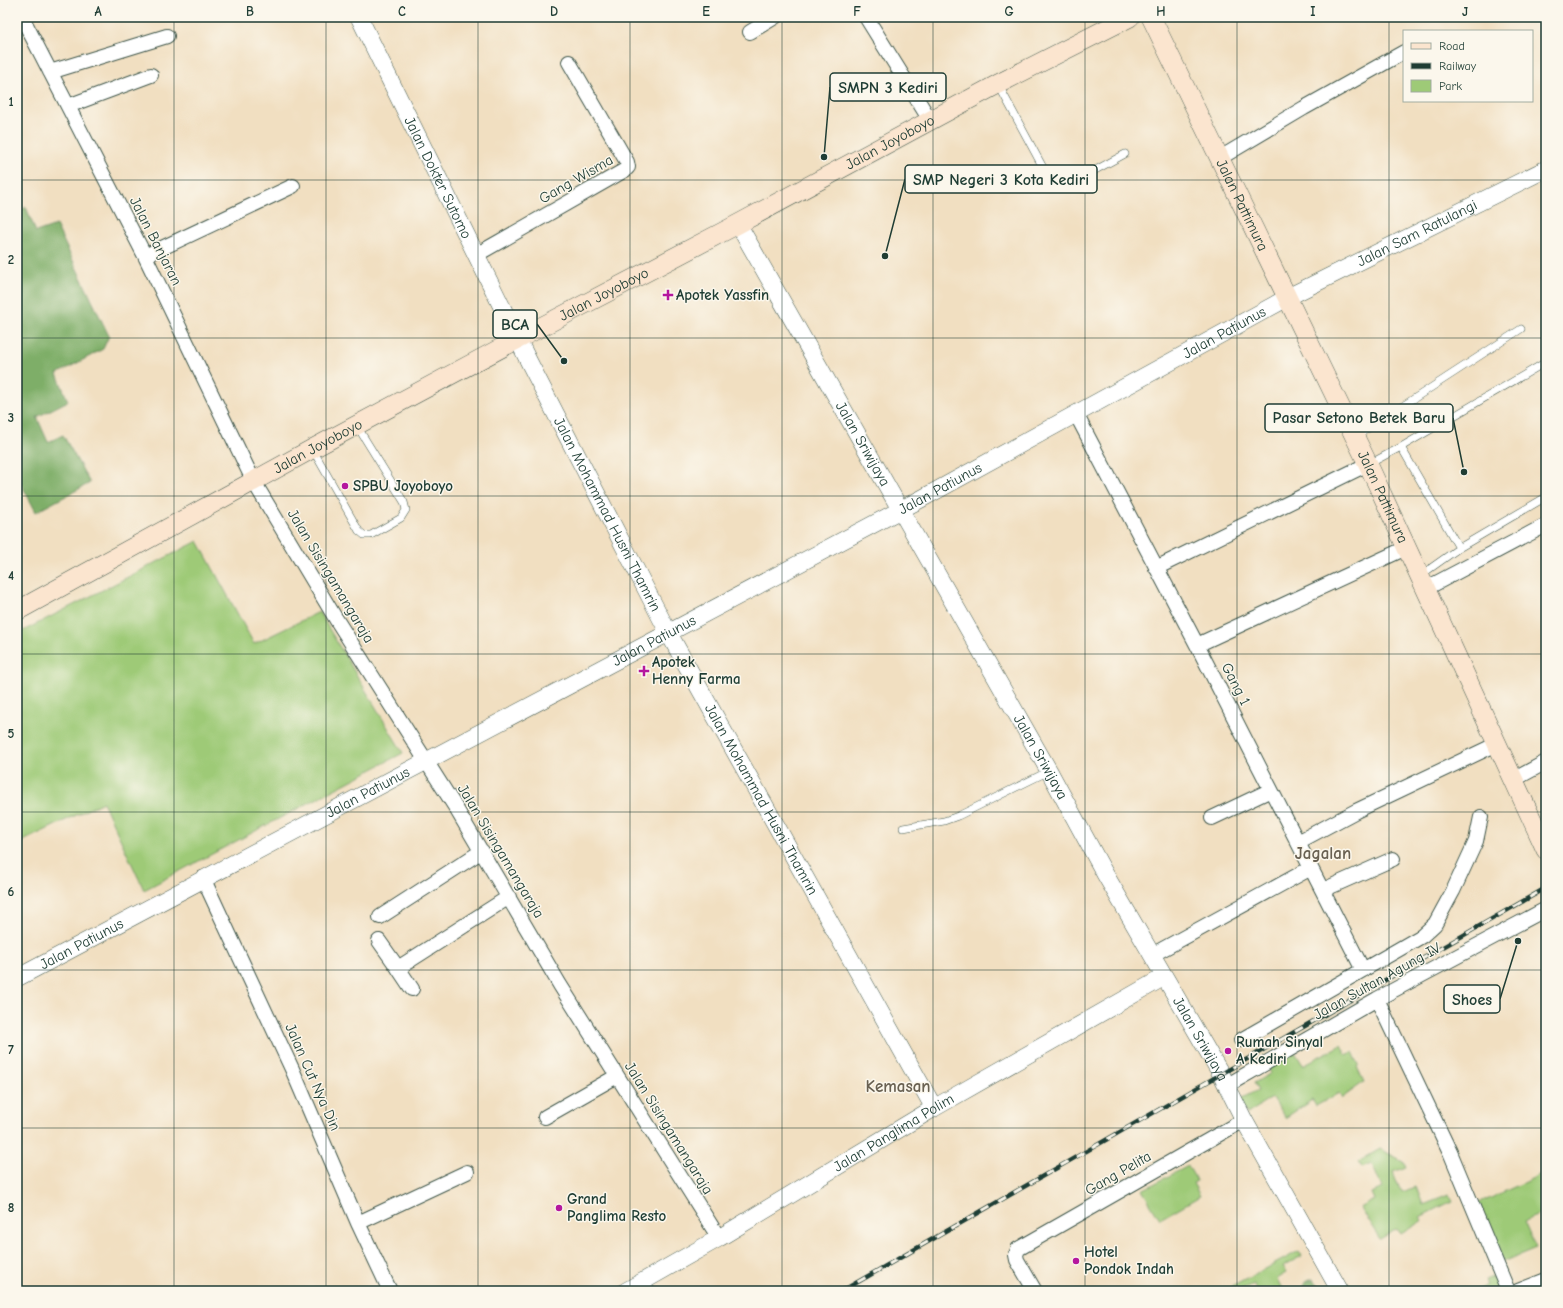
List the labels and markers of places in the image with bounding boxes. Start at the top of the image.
callout: SMPN 3 Kediri [830,73,946,101]
callout: SMP Negeri 3 Kota Kediri [905,165,1097,193]
place label: Apotek Yassfin [676,286,769,304]
marker: Apotek Yassfin [663,290,673,300]
callout: BCA [493,310,537,338]
callout: Pasar Setono Betek Baru [1265,404,1453,432]
place label: SPBU Joyoboyo [353,477,453,495]
marker: SPBU Joyoboyo [340,481,350,491]
place label: Apotek Henny Farma [652,653,741,688]
marker: Apotek Henny Farma [639,666,649,676]
callout: Shoes [1444,985,1500,1013]
place label: Rumah Sinyal A Kediri [1236,1033,1323,1068]
marker: Rumah Sinyal A Kediri [1223,1046,1233,1056]
place label: Grand Panglima Resto [567,1190,666,1225]
marker: Grand Panglima Resto [554,1203,564,1213]
place label: Hotel Pondok Indah [1084,1243,1174,1278]
marker: Hotel Pondok Indah [1071,1256,1081,1266]

